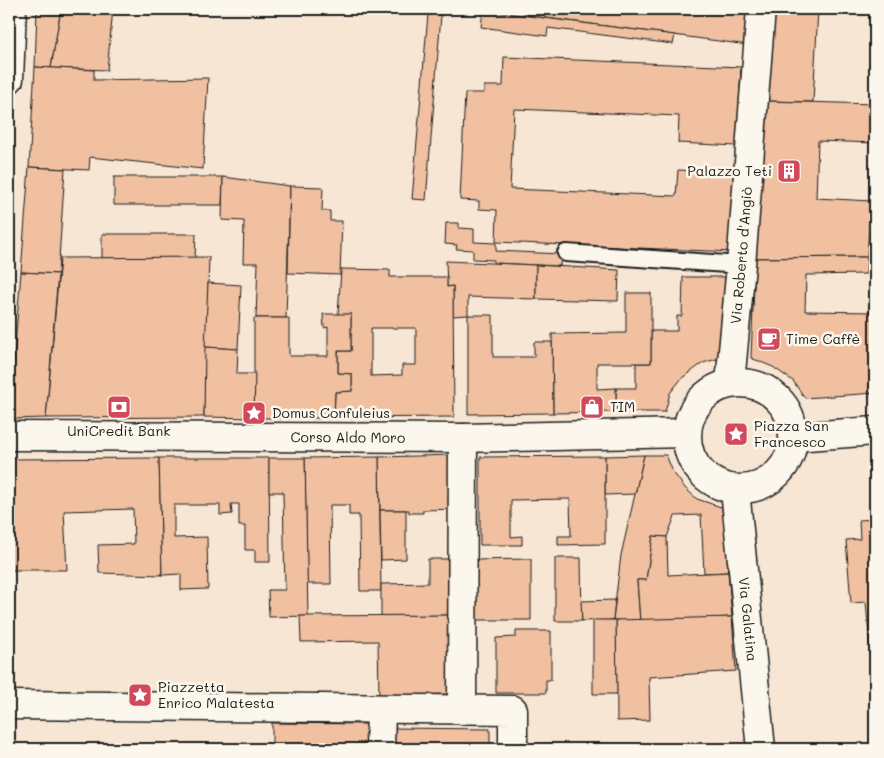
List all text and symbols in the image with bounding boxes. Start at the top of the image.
building icon: Palazzo Teti [776,158,802,184]
place label: Palazzo Teti [687,161,772,180]
street label: Via Roberto d'Angiò [726,186,756,325]
cafe icon: Time Caffè [756,326,782,352]
place label: Time Caffè [786,329,860,348]
bank icon: UniCredit Bank [106,394,132,420]
shop icon: TIM [579,394,605,420]
place label: TIM [610,397,635,416]
place icon: Domus Confuleius [241,400,267,426]
place label: Domus Confuleius [272,403,390,422]
place label: Piazza San Francesco [754,416,829,451]
place label: UniCredit Bank [67,421,171,440]
place icon: Piazza San Francesco [723,421,749,447]
street label: Corso Aldo Moro [291,427,405,447]
street label: Via Galatina [735,576,762,662]
place label: Piazzetta Enrico Malatesta [158,677,275,712]
place icon: Piazzetta Enrico Malatesta [127,682,153,708]

